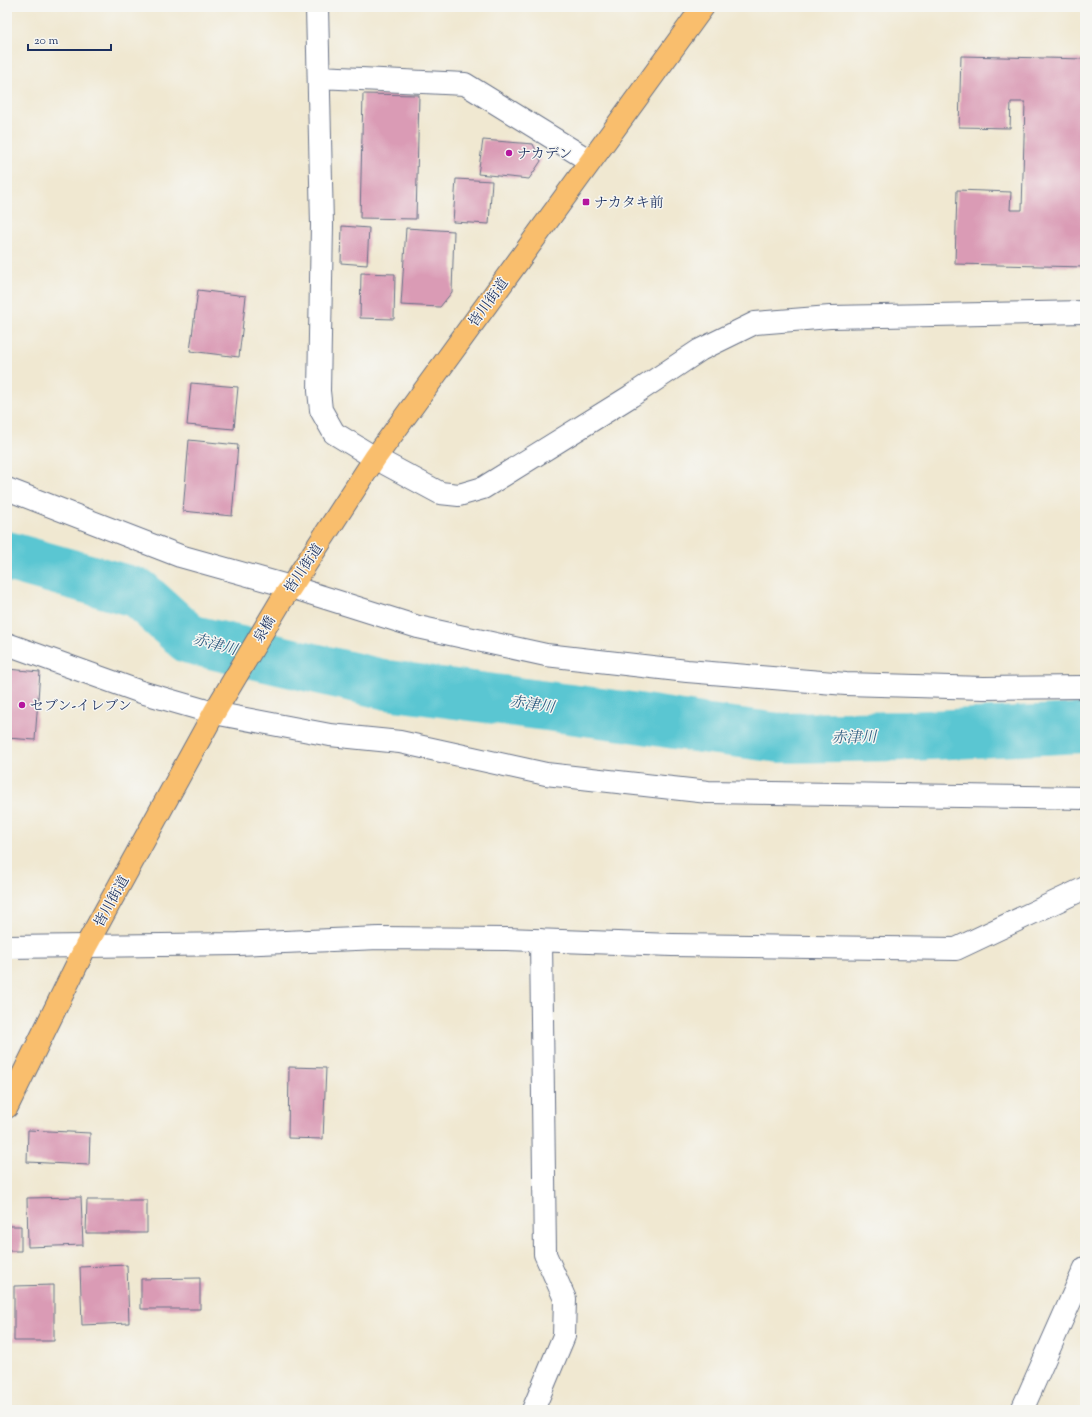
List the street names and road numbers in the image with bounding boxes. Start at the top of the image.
street label: 皆川街道 [465,275,514,332]
street label: 皆川街道 [281,540,329,598]
street label: 泉橋 [250,613,281,647]
street label: 皆川街道 [90,873,135,931]

